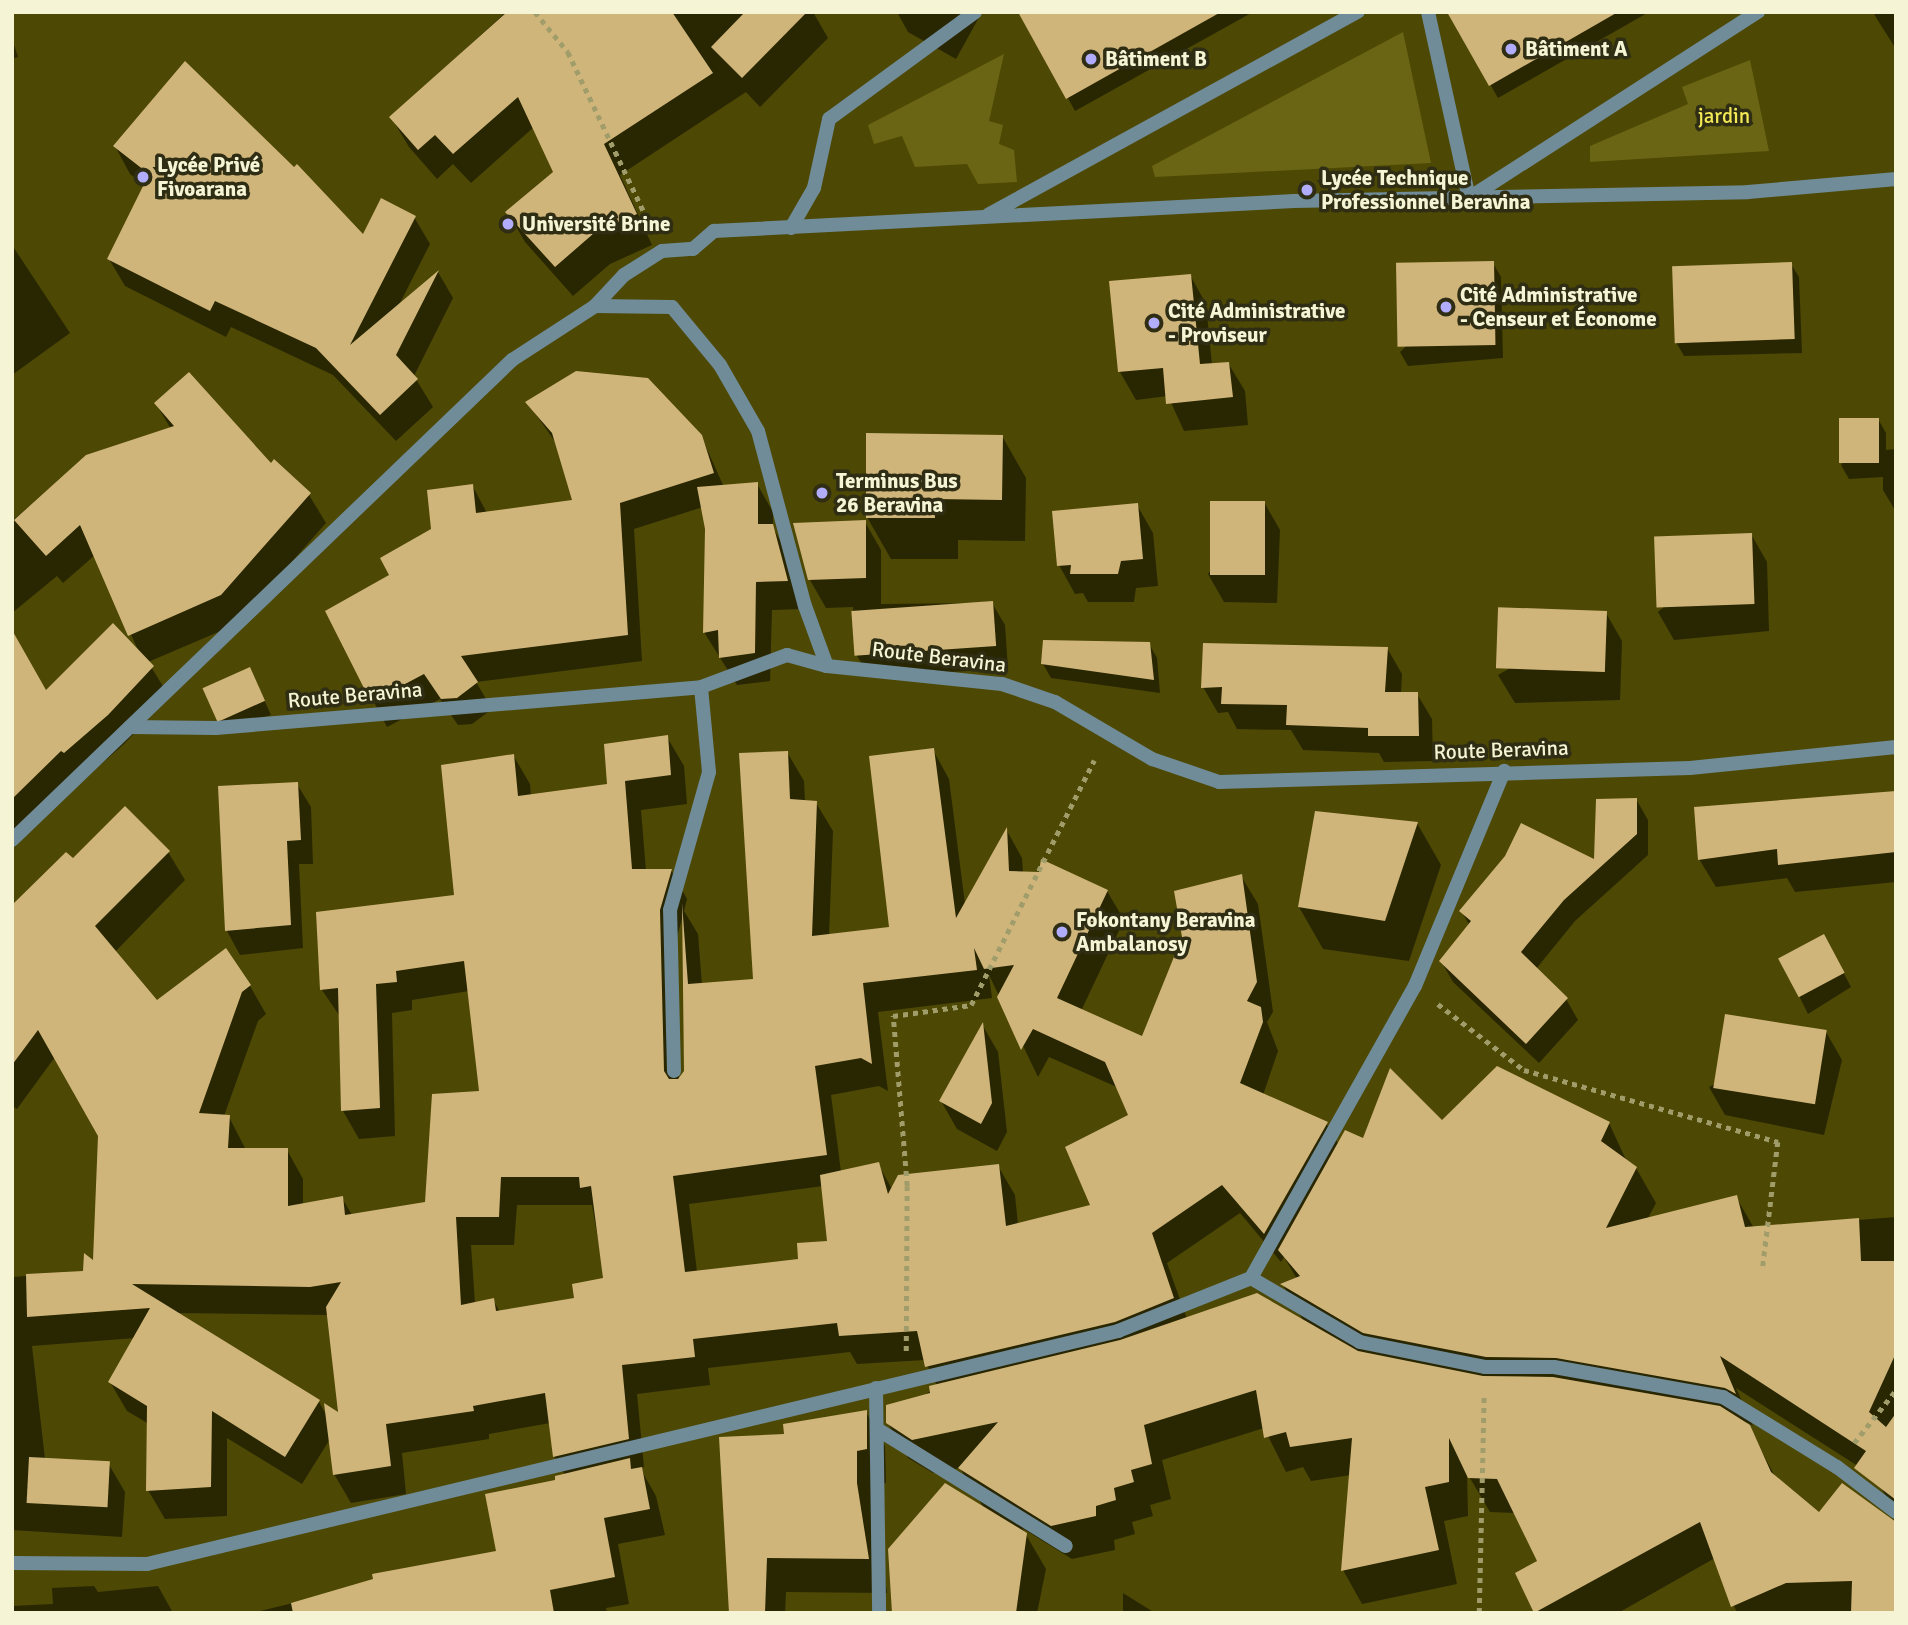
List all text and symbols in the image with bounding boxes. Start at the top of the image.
place label: Bâtiment A [1525,36,1627,62]
marker: Bâtiment A [1503,41,1519,57]
place label: Bâtiment B [1105,46,1207,72]
marker: Bâtiment B [1083,51,1099,67]
park label: jardin [1698,103,1750,129]
place label: Lycée Privé Fivoarana [157,152,260,202]
place label: Lycée Technique Professionnel Beravina [1321,165,1531,215]
marker: Lycée Privé Fivoarana [135,169,151,185]
marker: Lycée Technique Professionnel Beravina [1299,182,1315,198]
place label: Université Brine [522,211,670,237]
marker: Université Brine [500,216,516,232]
place label: Cité Administrative - Censeur et Économe [1460,282,1657,332]
place label: Cité Administrative - Proviseur [1168,298,1345,348]
marker: Cité Administrative - Censeur et Économe [1438,299,1454,315]
marker: Cité Administrative - Proviseur [1146,315,1162,331]
place label: Terminus Bus 26 Beravina [836,468,958,518]
marker: Terminus Bus 26 Beravina [814,485,830,501]
street label: Route Beravina [870,636,1008,678]
street label: Route Beravina [287,677,423,713]
street label: Route Beravina [1433,735,1569,765]
place label: Fokontany Beravina Ambalanosy [1076,907,1256,957]
marker: Fokontany Beravina Ambalanosy [1054,924,1070,940]

